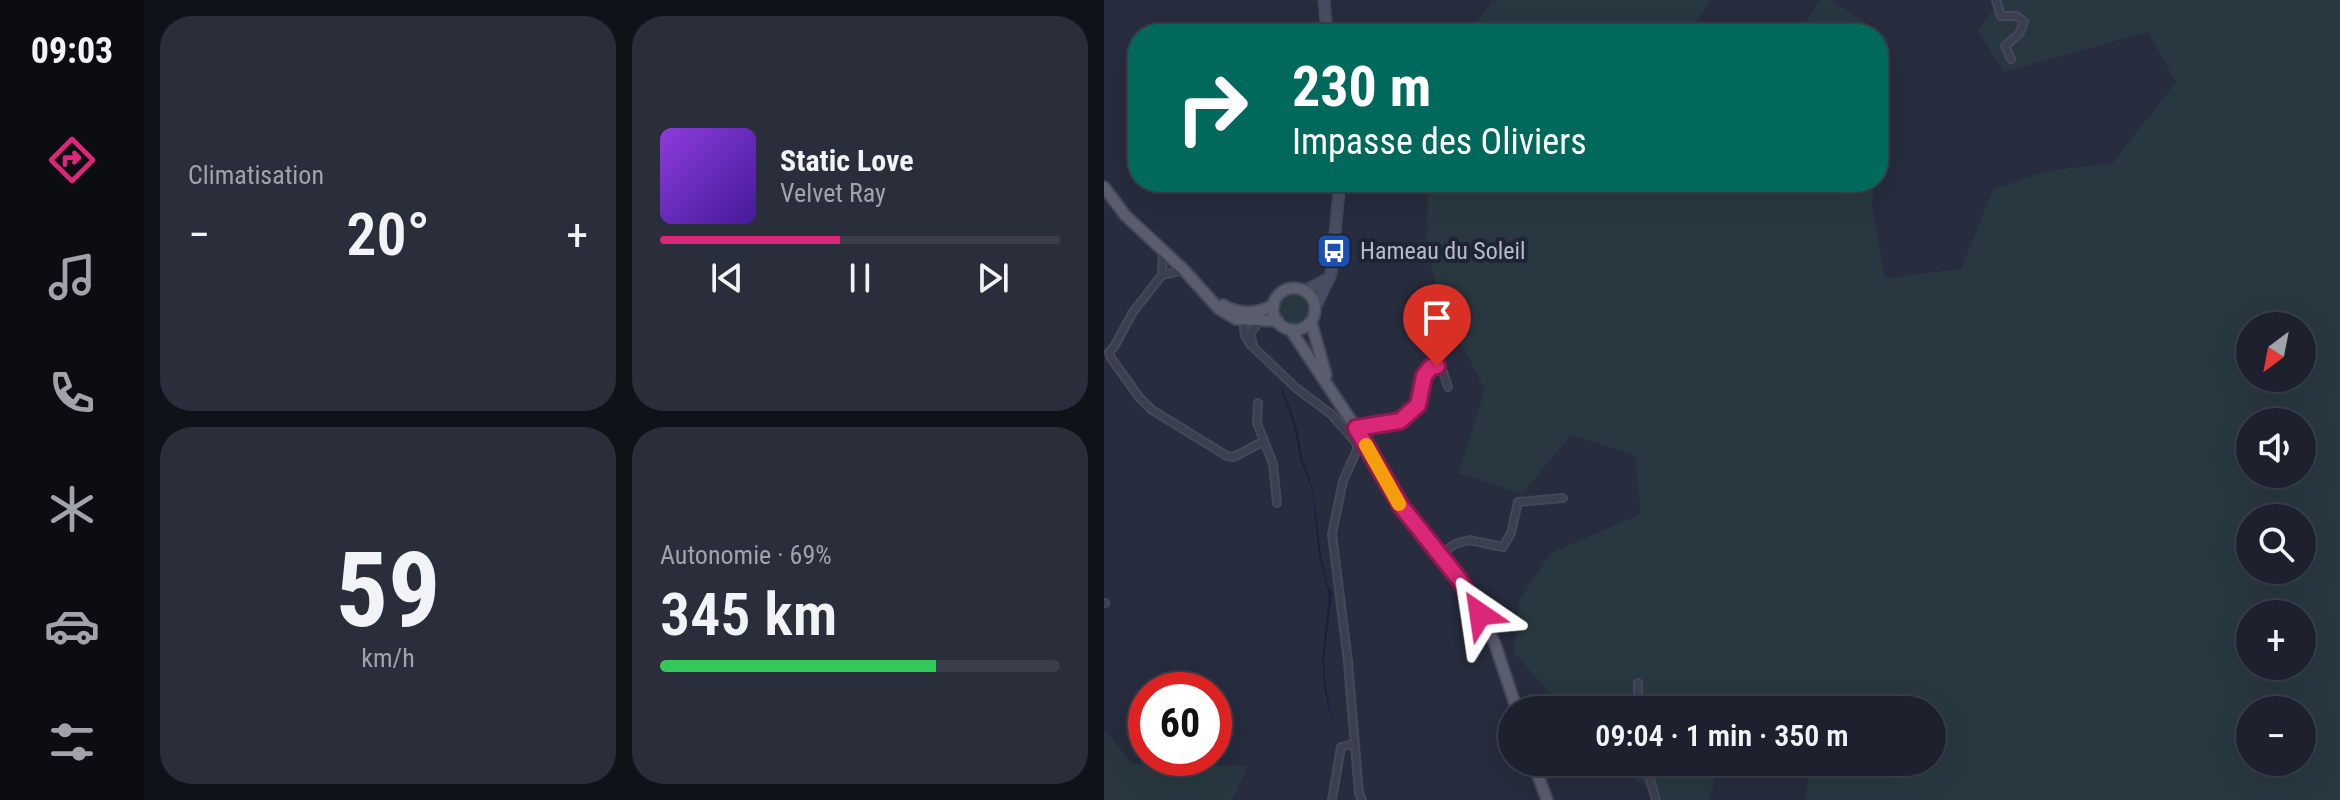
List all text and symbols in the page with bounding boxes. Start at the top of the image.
text: 09:03 [31,30,113,72]
text: 230 m [1292,54,1431,120]
icon: right [1160,56,1264,160]
text: Impasse des Oliviers [1292,121,1587,163]
icon: directions [44,132,100,188]
text: Static Love [780,143,914,178]
text: Climatisation [188,160,324,190]
text: Velvet Ray [780,178,886,208]
text: 20° [346,199,430,270]
text: − [188,209,210,261]
text: + [566,209,588,261]
bus stop icon: Hameau du Soleil [1315,232,1353,270]
place label: Hameau du Soleil [1360,237,1526,265]
icon: music [44,249,100,305]
icon: previous [705,256,749,300]
icon: pause [838,256,882,300]
icon: next [971,256,1015,300]
pin [1403,284,1471,366]
icon: arrive [1415,296,1459,340]
north arrow [2236,312,2316,392]
map controls [2236,312,2316,776]
icon: phone [44,365,100,421]
button: sound [2236,408,2316,488]
icon: climate [44,481,100,537]
button: search [2236,504,2316,584]
text: 59 [335,530,441,651]
text: Autonomie · 69% [660,540,832,570]
position arrow [1438,572,1522,656]
text: 345 km [660,579,837,650]
icon: car [44,598,100,654]
button: + [2236,600,2316,680]
text: km/h [361,643,415,673]
speed limit sign: 60 [1128,672,1232,776]
button: − [2236,696,2316,776]
icon: filters [44,714,100,770]
text: 09:04 · 1 min · 350 m [1595,718,1849,753]

